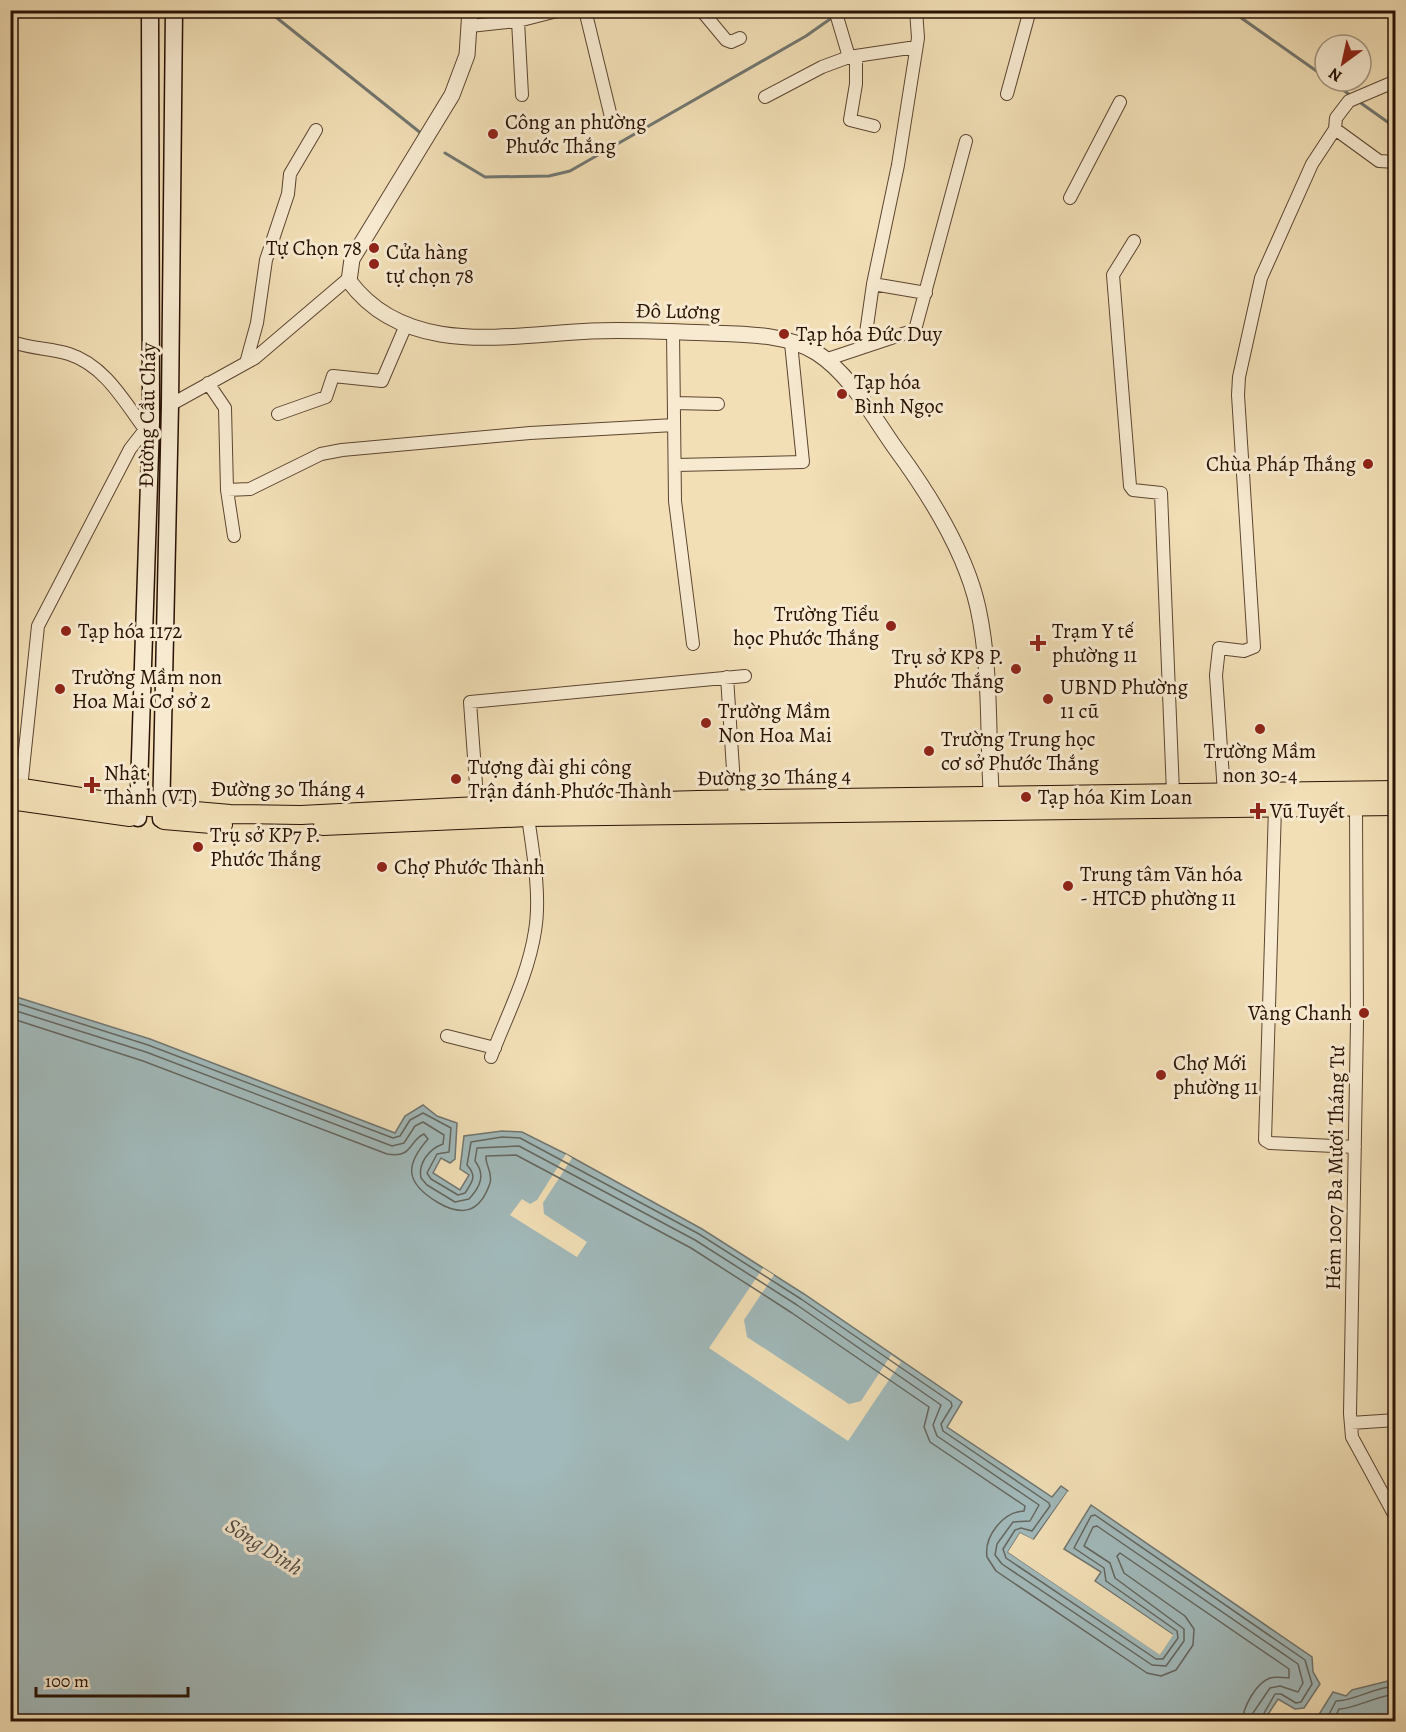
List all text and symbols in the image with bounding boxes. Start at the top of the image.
north arrow [1313,33,1373,93]
text: N [1324,62,1346,87]
place label: Công an phường Phước Thắng [505,108,647,160]
marker: Công an phường Phước Thắng [486,127,500,141]
place label: Tự Chọn 78 [266,234,362,262]
place label: Cửa hàng tự chọn 78 [386,238,474,290]
marker: Tự Chọn 78 [367,241,381,255]
marker: Cửa hàng tự chọn 78 [367,257,381,271]
street label: Đô Lương [635,296,721,326]
place label: Tạp hóa Đức Duy [796,320,943,348]
marker: Tạp hóa Đức Duy [777,327,791,341]
street label: Đường Cầu Cháy [132,342,162,488]
place label: Tạp hóa Bình Ngọc [854,368,944,420]
marker: Tạp hóa Bình Ngọc [835,387,849,401]
place label: Chùa Pháp Thắng [1206,450,1356,478]
marker: Chùa Pháp Thắng [1361,457,1375,471]
place label: Trường Tiểu học Phước Thắng [733,600,880,652]
place label: Tạp hóa 1172 [78,617,182,645]
place label: Trạm Y tế phường 11 [1052,617,1137,669]
marker: Trường Tiểu học Phước Thắng [884,619,898,633]
marker: Tạp hóa 1172 [59,624,73,638]
marker: Trạm Y tế phường 11 [1029,634,1047,652]
place label: Trụ sở KP8 P. Phước Thắng [892,643,1004,695]
marker: Trụ sở KP8 P. Phước Thắng [1009,662,1023,676]
place label: Trường Mầm non Hoa Mai Cơ sở 2 [72,663,222,715]
place label: UBND Phường 11 cũ [1060,673,1189,725]
marker: Trường Mầm non Hoa Mai Cơ sở 2 [53,682,67,696]
marker: UBND Phường 11 cũ [1041,692,1055,706]
place label: Trường Mầm Non Hoa Mai [718,697,832,749]
marker: Trường Mầm Non Hoa Mai [699,716,713,730]
marker: Trường Mầm non 30-4 [1253,722,1267,736]
place label: Trường Trung học cơ sở Phước Thắng [941,725,1099,777]
place label: Trường Mầm non 30-4 [1204,737,1316,789]
marker: Trường Trung học cơ sở Phước Thắng [922,744,936,758]
place label: Tượng đài ghi công Trận đánh Phước Thành [468,753,672,805]
place label: Nhật Thành (VT) [104,759,197,811]
street label: Đường 30 Tháng 4 [697,762,851,792]
marker: Tượng đài ghi công Trận đánh Phước Thành [449,772,463,786]
street label: Đường 30 Tháng 4 [211,775,365,803]
marker: Nhật Thành (VT) [85,778,99,792]
place label: Tạp hóa Kim Loan [1038,783,1192,811]
marker: Tạp hóa Kim Loan [1019,790,1033,804]
place label: Vũ Tuyết [1269,797,1345,825]
marker: Vũ Tuyết [1251,804,1265,818]
place label: Trụ sở KP7 P. Phước Thắng [210,821,321,873]
marker: Trụ sở KP7 P. Phước Thắng [191,840,205,854]
place label: Chợ Phước Thành [394,853,545,881]
marker: Chợ Phước Thành [375,860,389,874]
place label: Trung tâm Văn hóa - HTCĐ phường 11 [1080,860,1243,912]
marker: Trung tâm Văn hóa - HTCĐ phường 11 [1061,879,1075,893]
place label: Vàng Chanh [1247,999,1352,1027]
marker: Vàng Chanh [1357,1006,1371,1020]
street label: Hẻm 1007 Ba Mươi Tháng Tư [1319,1045,1351,1290]
place label: Chợ Mới phường 11 [1173,1049,1258,1101]
marker: Chợ Mới phường 11 [1154,1068,1168,1082]
water label: Sông Dinh [220,1511,308,1583]
scale bar [36,1660,188,1698]
text: 100 m [45,1669,89,1693]

